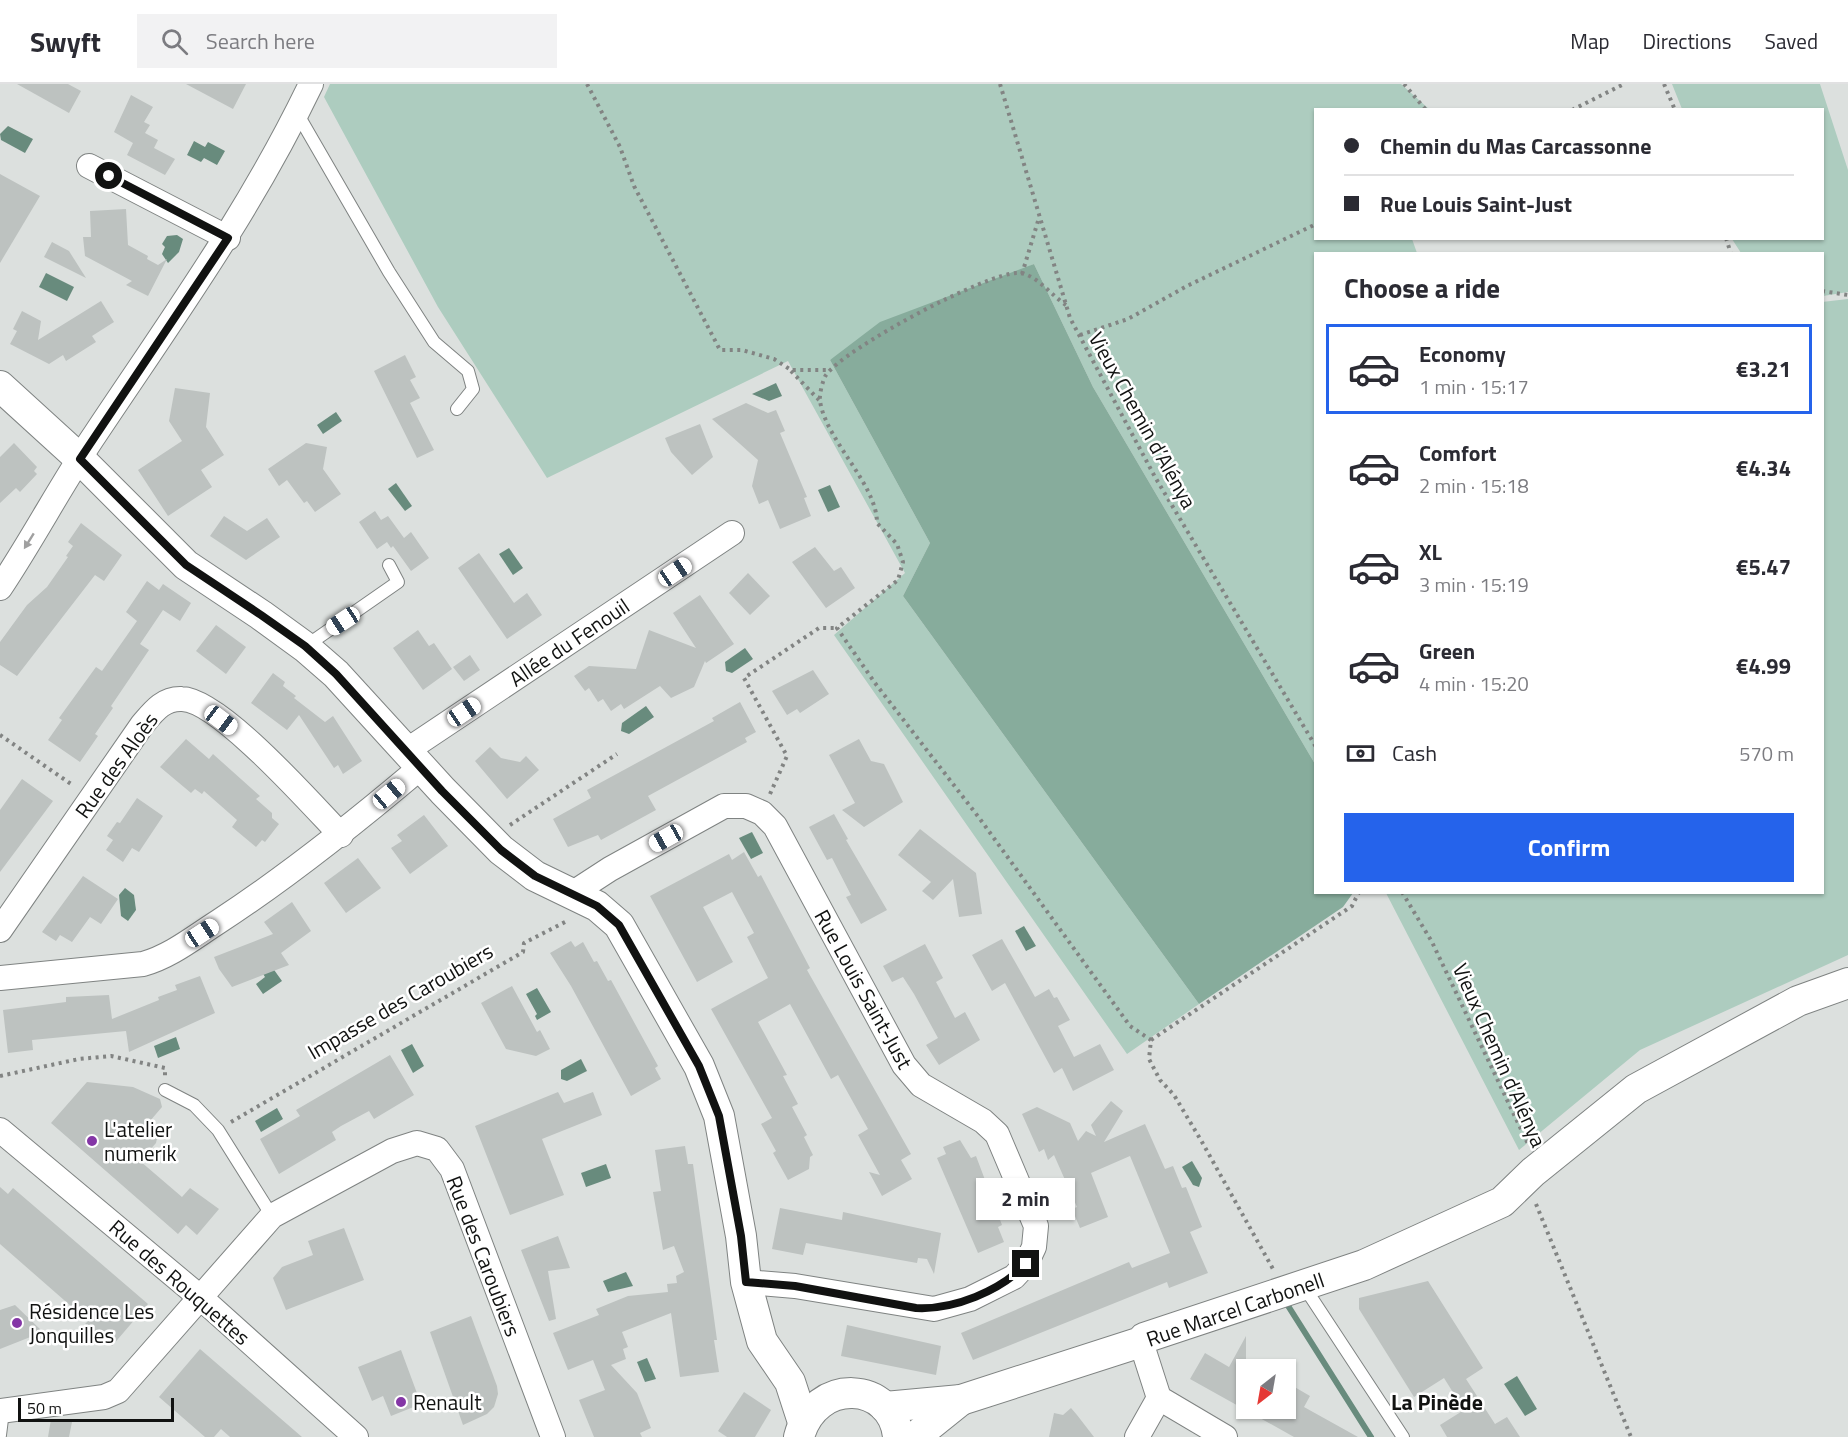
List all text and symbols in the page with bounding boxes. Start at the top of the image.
search box [137,14,557,68]
text: Swyft [30,20,101,63]
text: Search here [206,24,315,58]
icon: search [158,25,191,58]
text: Map [1570,25,1610,57]
text: Directions [1643,25,1732,57]
text: Saved [1765,25,1818,57]
text: Chemin du Mas Carcassonne [1380,129,1651,163]
route start [95,162,122,189]
text: Rue Louis Saint-Just [1380,187,1572,221]
text: Choose a ride [1344,267,1500,308]
street label: Vieux Chemin d’Alénya [1081,326,1205,515]
text: Economy [1419,337,1506,371]
icon: car [1347,342,1401,396]
text: €3.21 [1736,352,1791,386]
text: 1 min · 15:17 [1419,371,1529,402]
text: Comfort [1419,436,1497,470]
icon: car [1347,441,1401,495]
text: €4.34 [1736,451,1791,485]
text: 2 min · 15:18 [1419,470,1529,501]
one-way arrow [24,533,35,549]
text: XL [1419,535,1442,569]
icon: car [1347,540,1401,594]
text: €5.47 [1736,550,1791,584]
car [655,554,695,590]
text: 3 min · 15:19 [1419,569,1529,600]
street label: Allée du Fenouil [502,590,636,694]
car [323,604,363,638]
text: Green [1419,634,1475,668]
icon: car [1347,639,1401,693]
text: €4.99 [1736,649,1791,683]
text: 4 min · 15:20 [1419,668,1529,699]
car [444,694,484,730]
car [201,702,241,738]
street label: Rue des Aloès [67,705,165,825]
text: Cash [1392,736,1437,770]
icon: cash [1344,737,1377,770]
text: 570 m [1739,738,1794,769]
car [369,776,409,812]
button: Confirm [1344,813,1794,882]
car [646,821,686,855]
street label: Rue Louis Saint-Just [807,903,921,1075]
car [182,916,222,950]
street label: Impasse des Caroubiers [301,935,499,1067]
street label: Vieux Chemin d’Alénya [1445,958,1555,1152]
place label: L'atelier numerik [104,1113,177,1169]
marker: L'atelier numerik [85,1134,99,1148]
street label: Rue des Caroubiers [439,1171,529,1341]
callout: 2 min [976,1177,1076,1219]
text: 2 min [1001,1183,1050,1214]
street label: Rue des Rouquettes [102,1211,258,1353]
route end [1012,1250,1039,1277]
street label: Rue Marcel Carbonell [1142,1264,1328,1354]
place label: Résidence Les Jonquilles [29,1295,154,1351]
marker: Résidence Les Jonquilles [10,1316,24,1330]
north arrow [1236,1359,1296,1419]
map controls [1236,1359,1296,1419]
district label: La Pinède [1391,1385,1483,1419]
place label: Renault [413,1386,482,1418]
scale bar [18,1395,174,1422]
marker: Renault [394,1395,408,1409]
text: 50 m [27,1396,62,1420]

